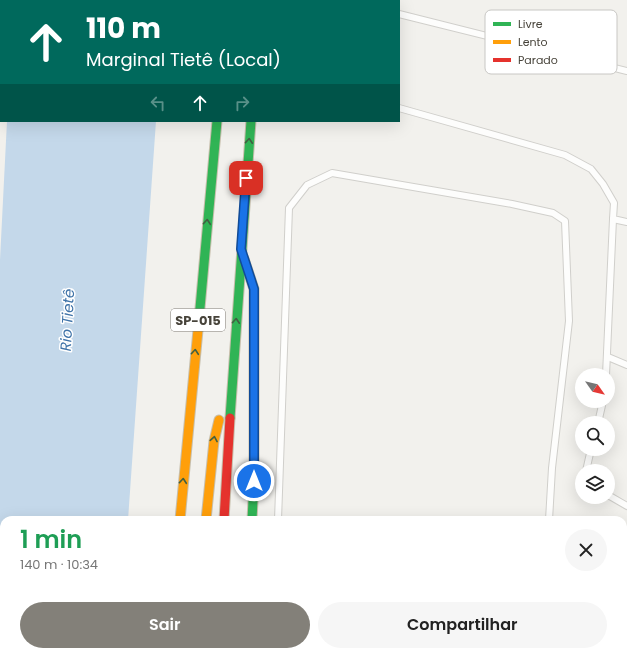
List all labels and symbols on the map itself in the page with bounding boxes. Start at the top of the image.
legend [485,10,617,74]
text: Livre [518,16,543,32]
text: Lento [518,34,548,50]
text: Parado [518,52,558,68]
one-way arrow [245,138,254,144]
pin [229,161,263,195]
one-way arrow [202,219,211,225]
water label: Rio Tietê [55,288,79,352]
road number: SP-015 [171,309,225,331]
one-way arrow [231,318,240,324]
one-way arrow [191,349,200,355]
north arrow [575,368,615,408]
one-way arrow [210,436,218,443]
position arrow [233,460,275,502]
one-way arrow [179,478,188,484]

